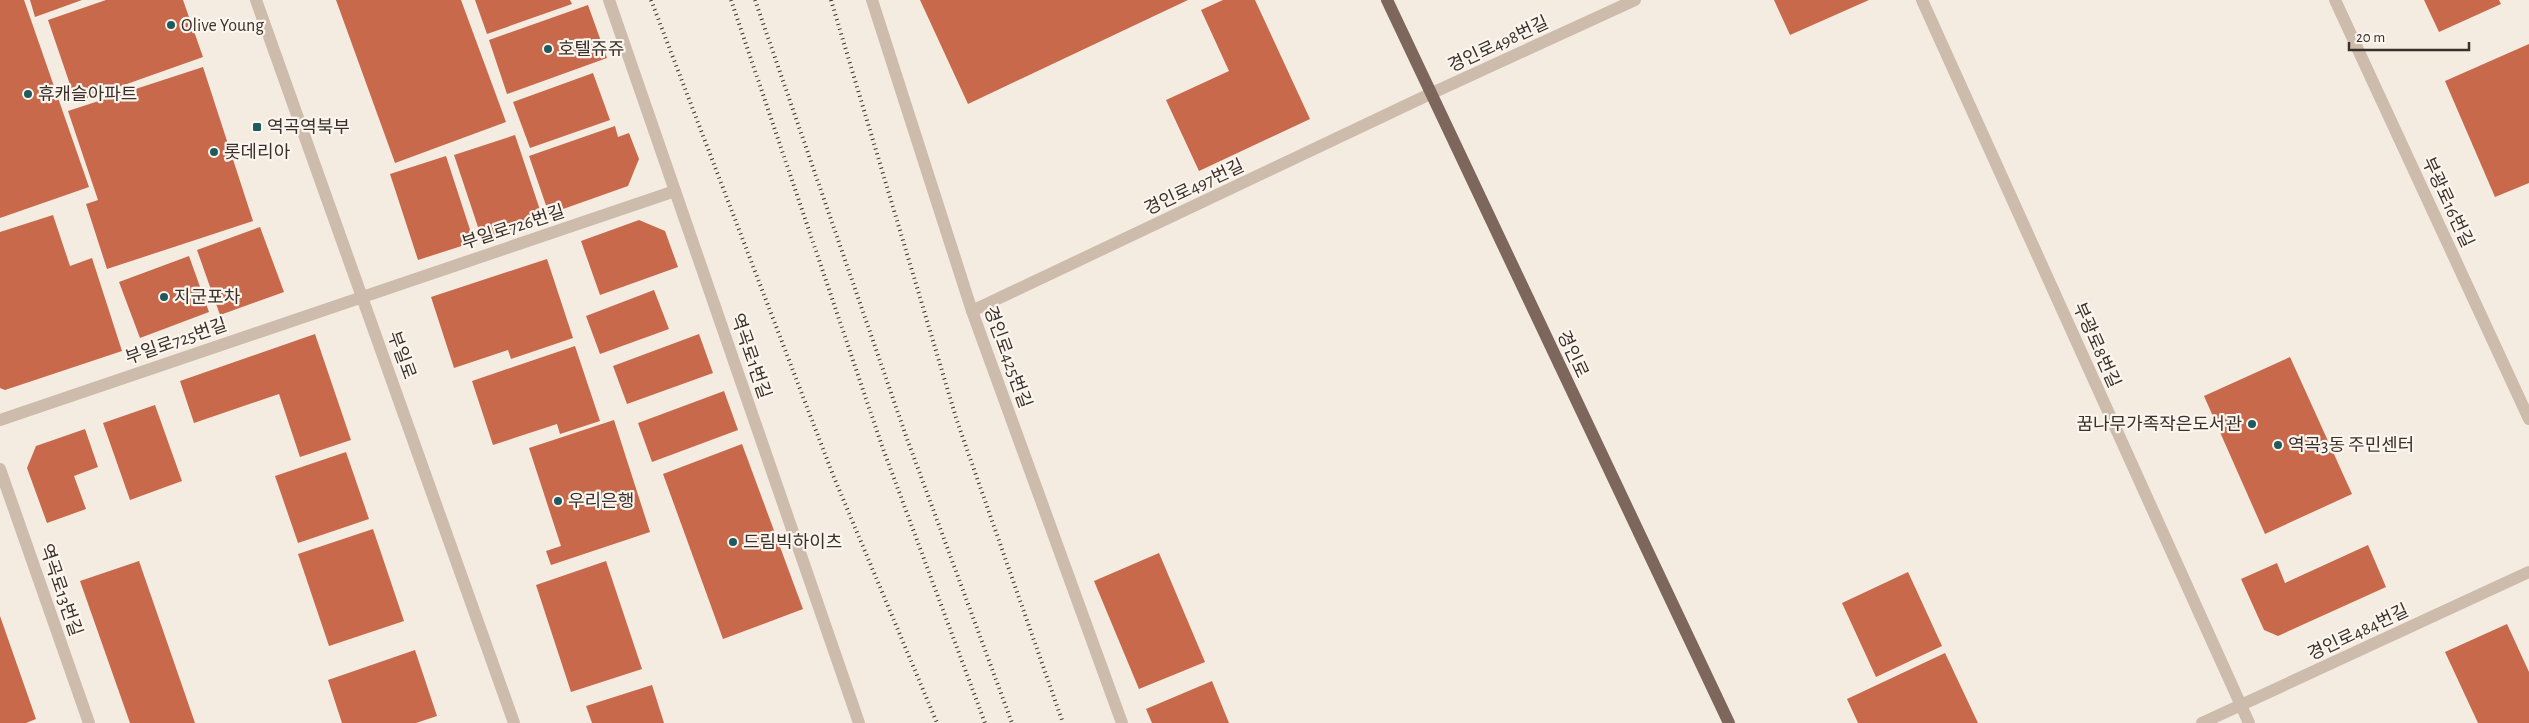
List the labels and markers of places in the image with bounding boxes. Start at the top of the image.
place label: Olive Young [181,17,264,35]
marker: Olive Young [165,19,177,31]
place label: 호텔쥬쥬 [558,40,624,59]
marker: 호텔쥬쥬 [542,43,554,55]
place label: 휴캐슬아파트 [38,85,137,104]
marker: 휴캐슬아파트 [22,88,34,100]
place label: 역곡역북부 [267,118,350,137]
marker: 역곡역북부 [251,121,263,133]
place label: 롯데리아 [224,142,291,162]
marker: 롯데리아 [208,146,220,158]
place label: 지군포차 [174,287,241,307]
marker: 지군포차 [158,291,170,303]
place label: 꿈나무가족작은도서관 [2076,415,2242,434]
marker: 꿈나무가족작은도서관 [2246,418,2258,430]
place label: 역곡3동 주민센터 [2288,435,2414,455]
marker: 역곡3동 주민센터 [2272,439,2284,451]
place label: 우리은행 [568,491,634,511]
marker: 우리은행 [552,495,564,507]
place label: 드림빅하이츠 [743,532,842,552]
marker: 드림빅하이츠 [727,536,739,548]

